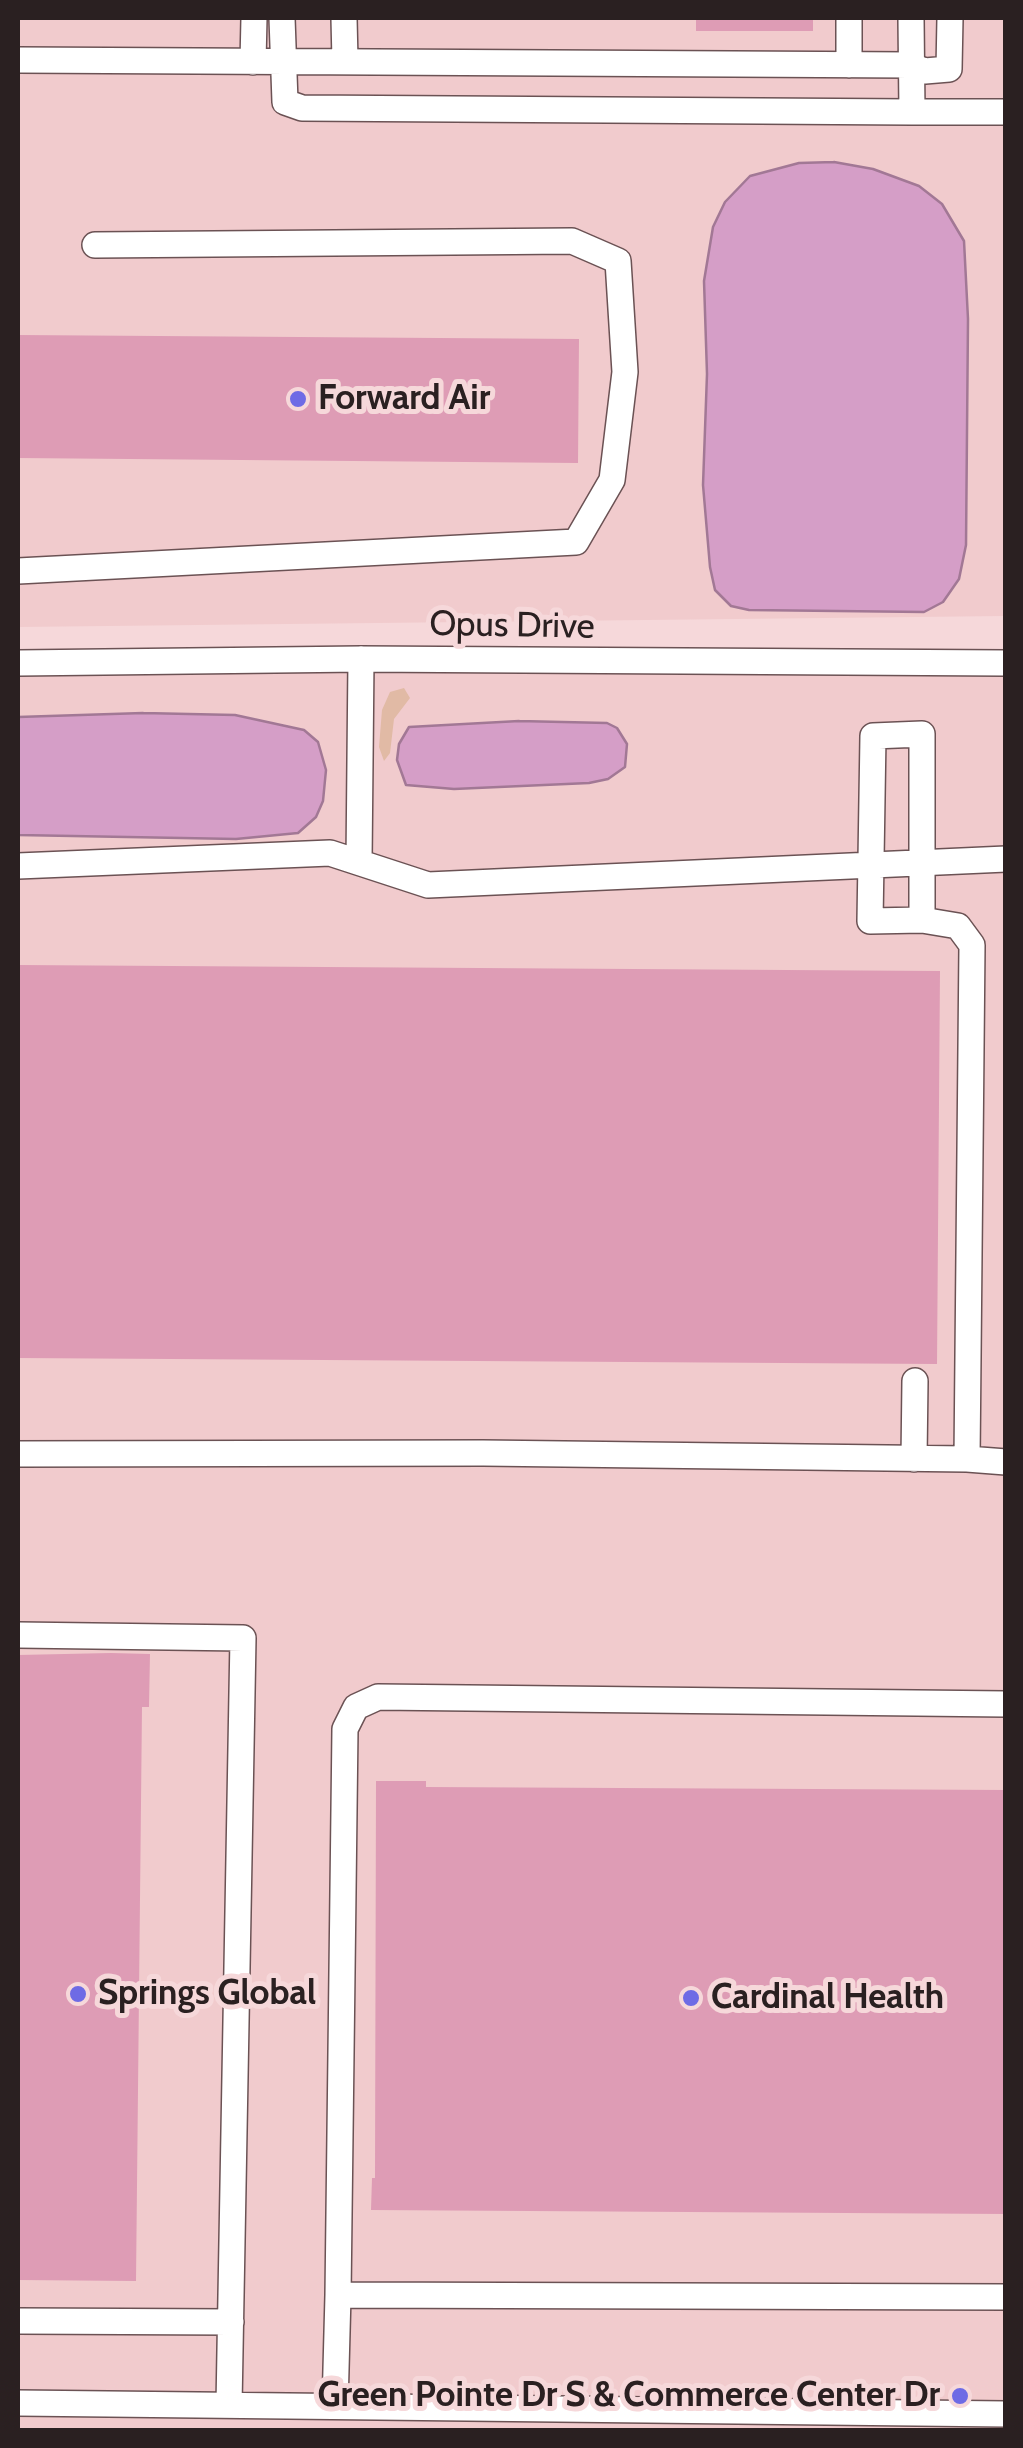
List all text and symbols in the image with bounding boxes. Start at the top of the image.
place label: Forward Air [318,378,490,420]
marker: Forward Air [287,388,309,410]
street label: Opus Drive [429,604,595,648]
place label: Springs Global [98,1973,316,2015]
place label: Cardinal Health [711,1977,944,2019]
marker: Springs Global [67,1983,89,2005]
marker: Cardinal Health [680,1987,702,2009]
place label: Green Pointe Dr S & Commerce Center Dr [318,2375,940,2417]
marker: Green Pointe Dr S & Commerce Center Dr [949,2385,971,2407]

